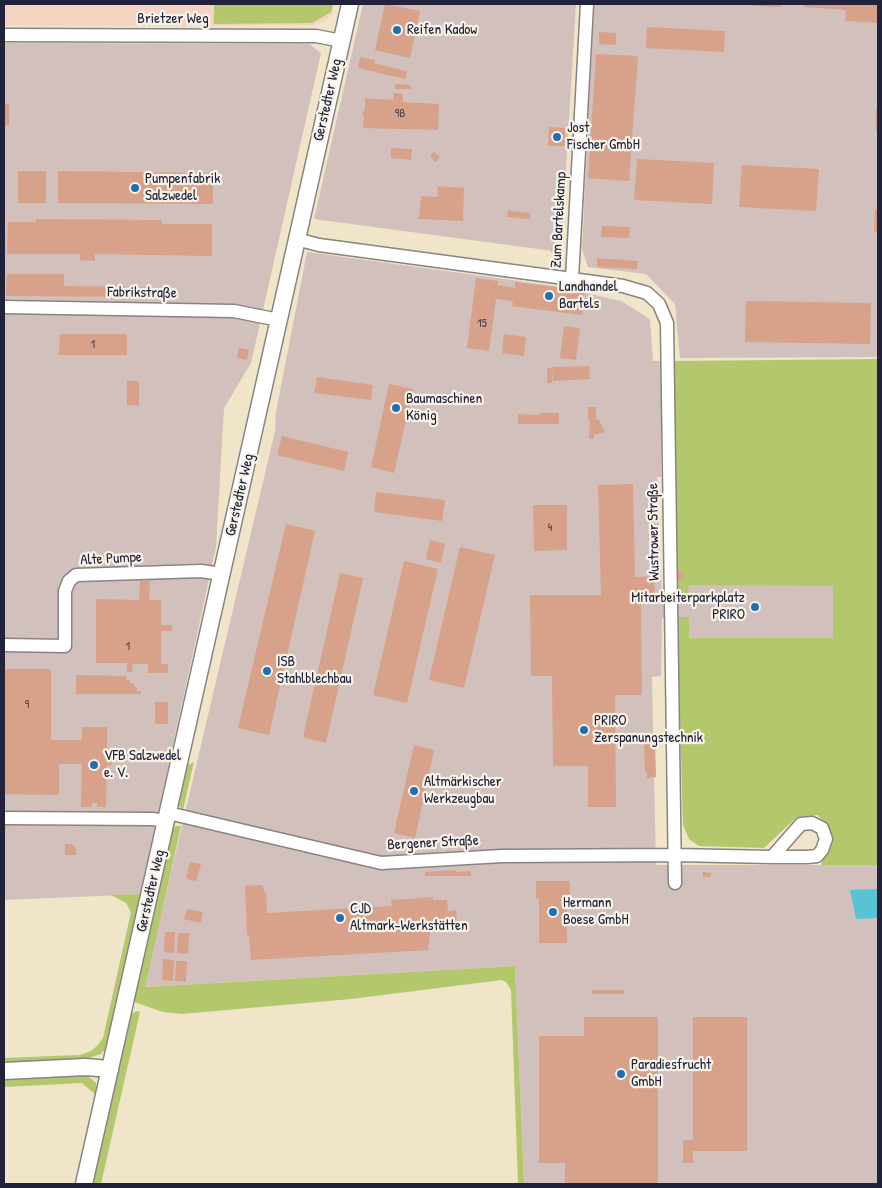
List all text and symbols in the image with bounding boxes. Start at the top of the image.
street label: Brietzer Weg [137,10,209,28]
place label: Reifen Kadow [407,21,477,39]
marker: Reifen Kadow [391,24,403,36]
street label: Gerstedter Weg [310,57,346,143]
house number: 9B [395,107,405,121]
place label: Jost Fischer GmbH [567,119,640,154]
marker: Jost Fischer GmbH [551,131,563,143]
place label: Pumpenfabrik Salzwedel [145,170,220,205]
street label: Zum Bartelskamp [547,172,571,268]
marker: Pumpenfabrik Salzwedel [129,182,141,194]
place label: Landhandel Bartels [559,278,618,313]
street label: Fabrikstraße [107,283,177,303]
marker: Landhandel Bartels [543,290,555,302]
house number: 15 [477,317,487,331]
house number: 1 [91,338,95,352]
place label: Baumaschinen König [406,390,482,425]
marker: Baumaschinen König [390,402,402,414]
street label: Gerstedter Weg [222,452,258,538]
street label: Wustrower Straße [644,483,664,581]
house number: 4 [548,521,552,535]
street label: Alte Pumpe [80,548,142,570]
place label: Mitarbeiterparkplatz PRIRO [631,589,745,624]
marker: Mitarbeiterparkplatz PRIRO [749,601,761,613]
house number: 1 [126,640,130,654]
place label: ISB Stahlblechbau [277,653,352,688]
marker: ISB Stahlblechbau [261,665,273,677]
house number: 9 [25,698,29,712]
place label: PRIRO Zerspanungstechnik [594,712,703,747]
marker: PRIRO Zerspanungstechnik [578,724,590,736]
place label: VFB Salzwedel e. V. [104,747,181,782]
marker: VFB Salzwedel e. V. [88,759,100,771]
place label: Altmärkischer Werkzeugbau [424,773,502,808]
marker: Altmärkischer Werkzeugbau [408,785,420,797]
street label: Bergener Straße [387,832,479,854]
street label: Gerstedter Weg [133,848,169,934]
place label: Hermann Boese GmbH [563,894,628,929]
place label: CJD Altmark-Werkstätten [350,900,468,935]
marker: Hermann Boese GmbH [547,906,559,918]
marker: CJD Altmark-Werkstätten [334,912,346,924]
place label: Paradiesfrucht GmbH [631,1056,711,1091]
marker: Paradiesfrucht GmbH [615,1068,627,1080]

